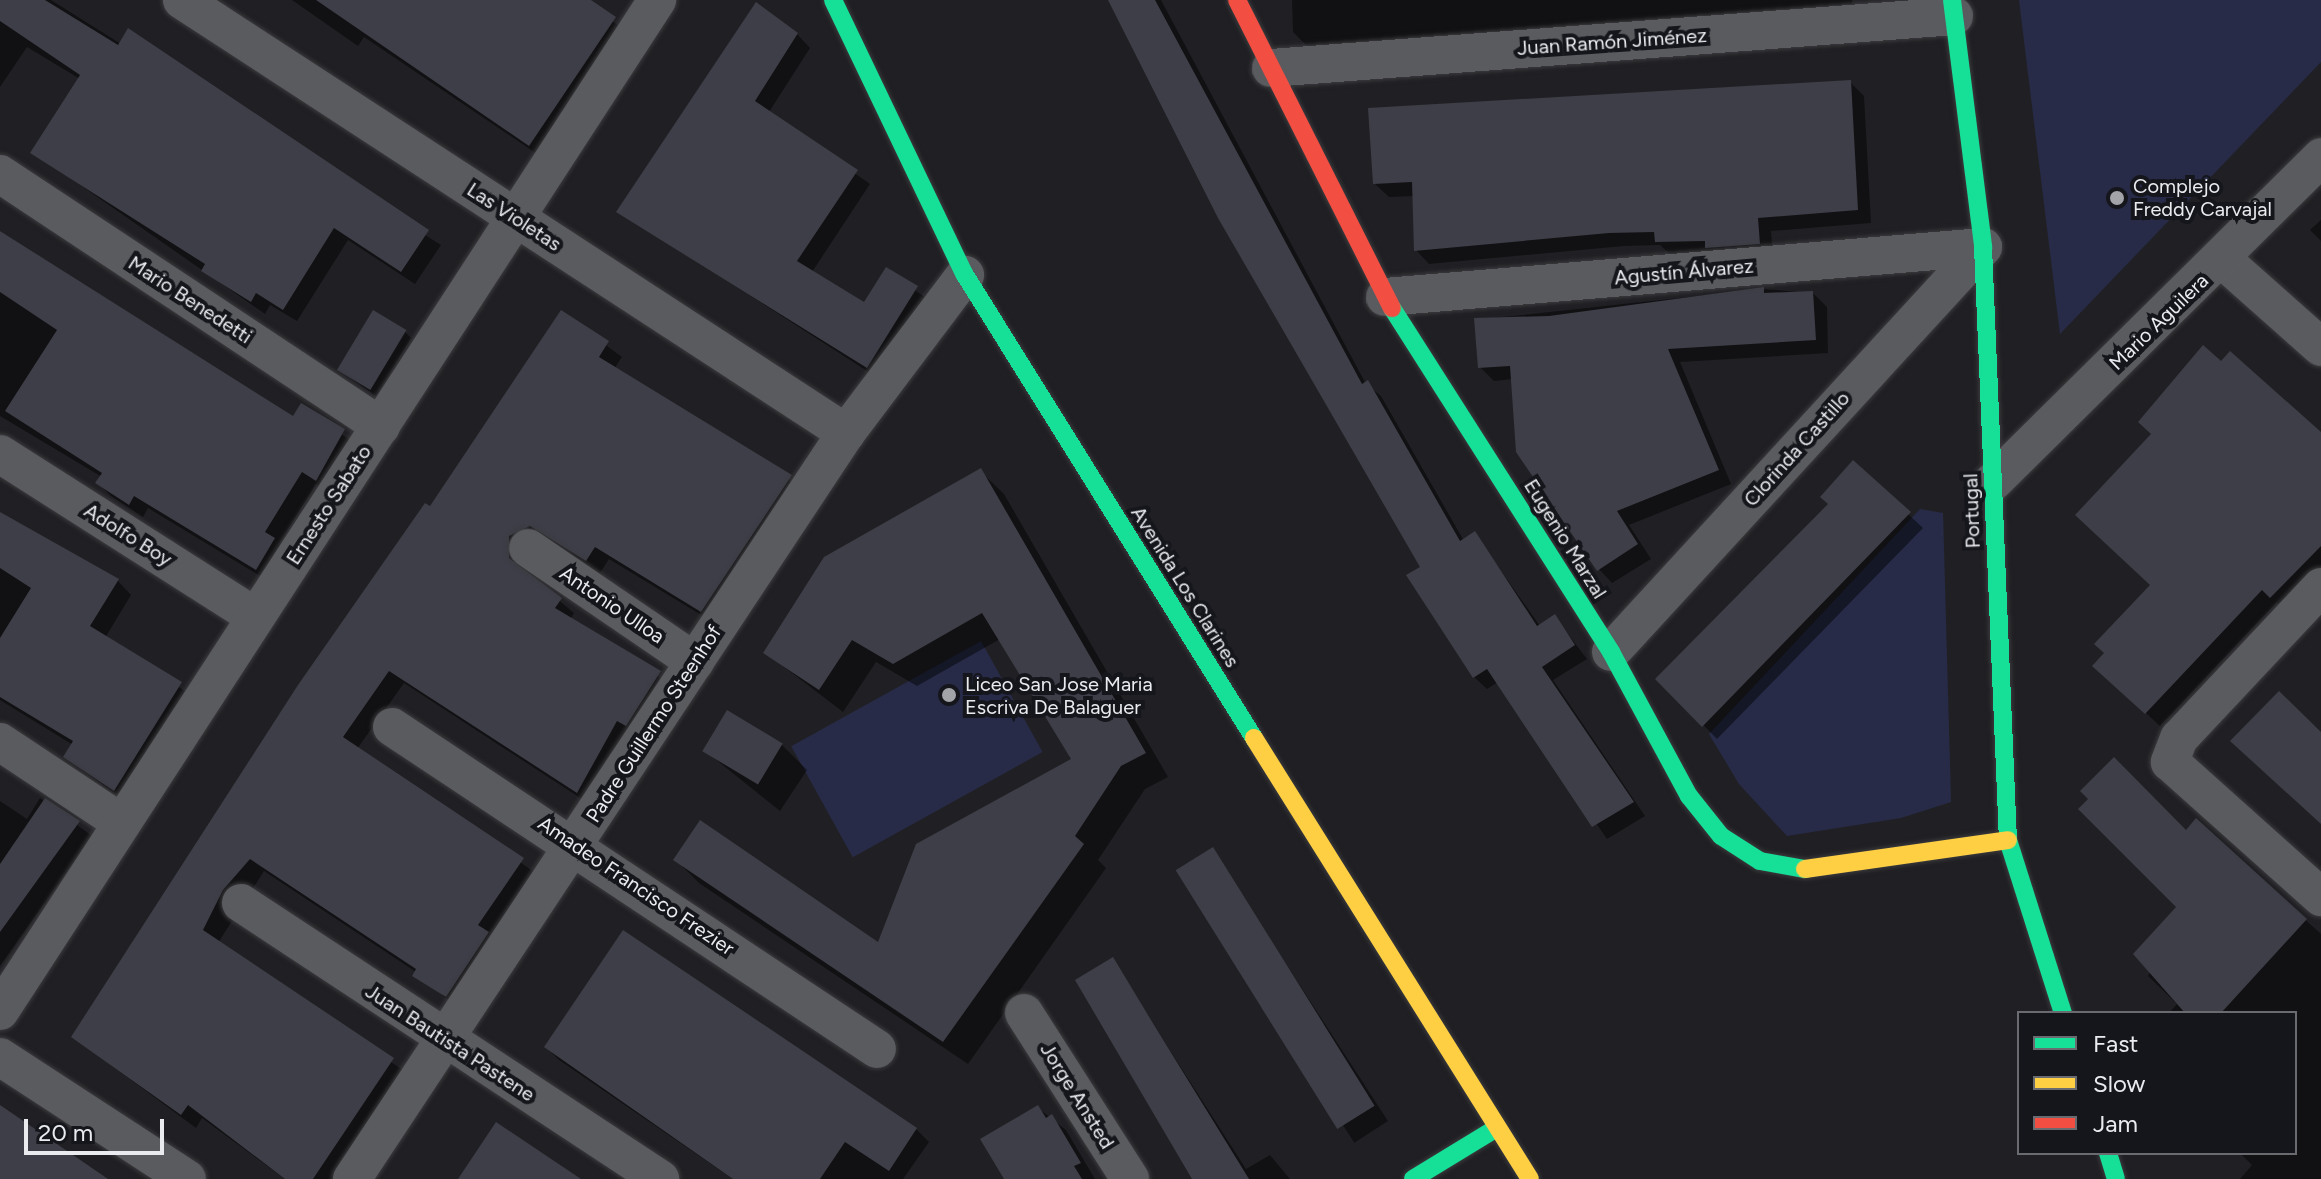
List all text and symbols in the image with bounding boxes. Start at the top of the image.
street label: Juan Ramón Jiménez [1516,23,1708,61]
place label: Complejo Freddy Carvajal [2133,174,2272,221]
street label: Las Violetas [462,178,566,256]
marker: Complejo Freddy Carvajal [2108,189,2126,207]
street label: Mario Benedetti [124,251,256,349]
street label: Agustín Álvarez [1613,254,1755,290]
street label: Mario Aguilera [2105,269,2213,375]
street label: Clorinda Castillo [1739,387,1855,511]
street label: Ernesto Sabato [281,441,377,569]
street label: Portugal [1959,473,1985,549]
street label: Eugenio Marzal [1519,475,1611,603]
street label: Adolfo Boy [80,499,176,571]
street label: Avenida Los Clarines [1126,502,1244,672]
street label: Antonio Ulloa [555,561,669,649]
street label: Padre Guillermo Steenhof [581,621,727,827]
place label: Liceo San Jose Maria Escriva De Balaguer [965,672,1153,719]
marker: Liceo San Jose Maria Escriva De Balaguer [940,686,958,704]
street label: Amadeo Francisco Frezier [533,811,739,961]
street label: Juan Bautista Pastene [361,979,539,1107]
legend [2017,1011,2297,1155]
text: Fast [2093,1029,2138,1058]
street label: Jorge Ansted [1035,1039,1119,1153]
text: Slow [2093,1069,2145,1098]
scale bar [28,1103,168,1153]
text: Jam [2093,1109,2138,1138]
text: 20 m [38,1118,93,1147]

